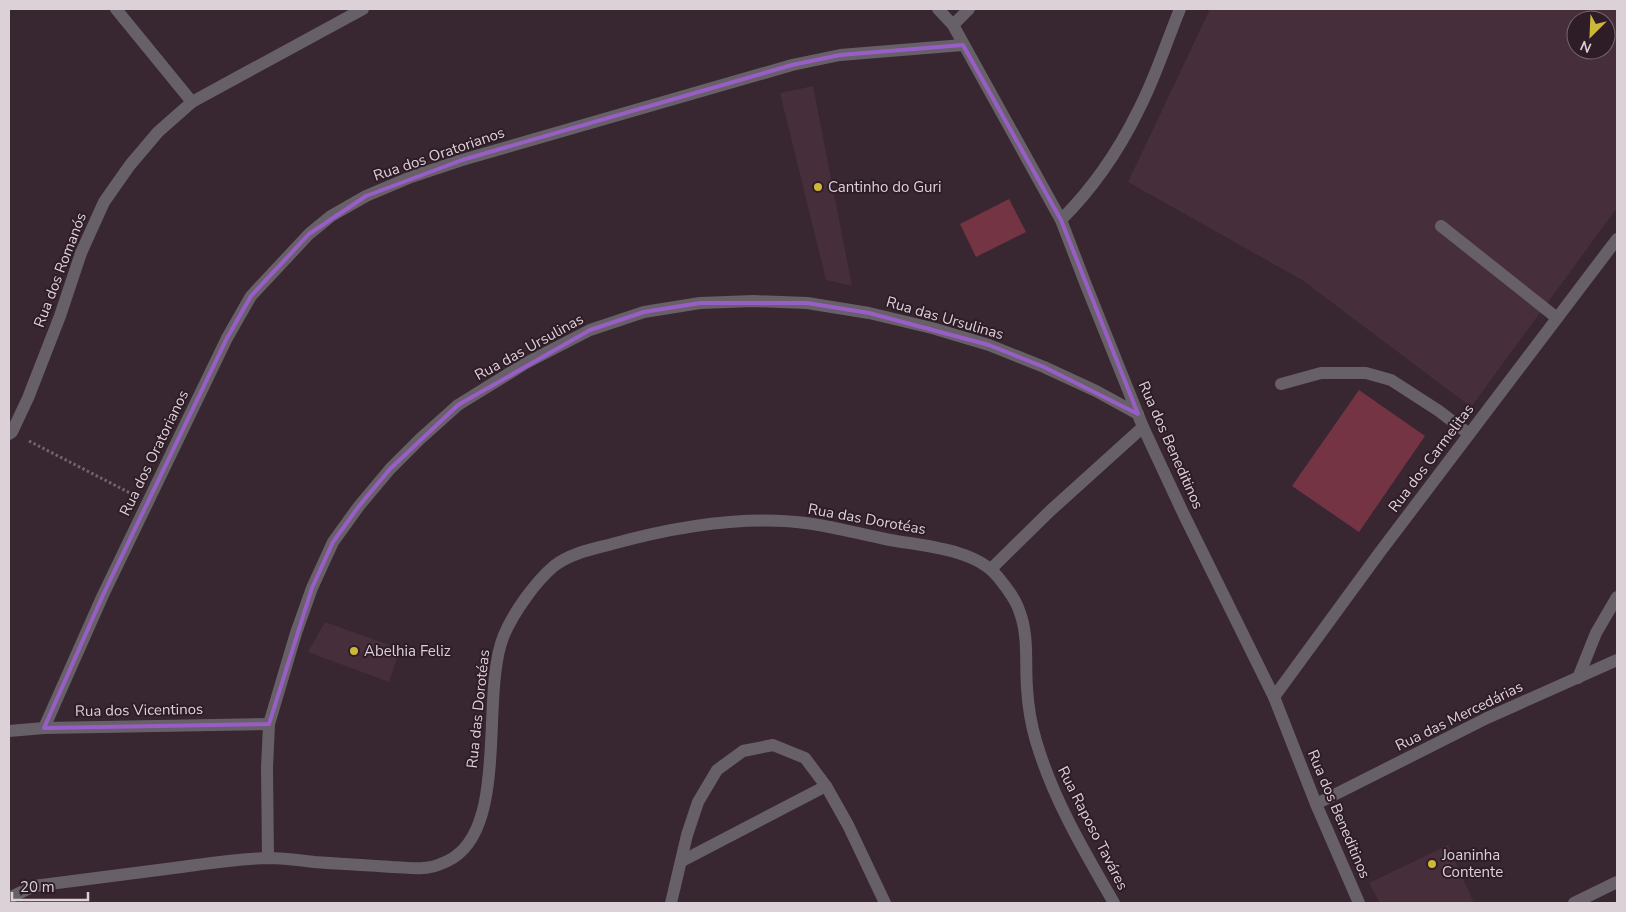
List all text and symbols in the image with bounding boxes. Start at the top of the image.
north arrow [1566,10,1616,60]
text: N [1577,36,1595,57]
street label: Rua dos Oratorianos [371,122,507,186]
place label: Cantinho do Guri [828,177,941,197]
marker: Cantinho do Guri [812,181,824,193]
street label: Rua dos Romanós [29,210,91,330]
street label: Rua das Ursulinas [884,292,1006,344]
street label: Rua das Ursulinas [471,309,587,385]
street label: Rua dos Beneditinos [1134,378,1208,512]
street label: Rua dos Oratorianos [115,387,193,519]
street label: Rua dos Carmelitas [1384,400,1478,516]
street label: Rua das Dorotéas [806,499,928,539]
place label: Abelhia Feliz [364,641,451,661]
marker: Abelhia Feliz [348,645,360,657]
street label: Rua das Dorotéas [462,649,494,769]
street label: Rua das Mercedárias [1392,676,1526,756]
street label: Rua dos Vicentinos [75,699,203,721]
street label: Rua dos Beneditinos [1303,747,1375,881]
street label: Rua Raposo Taváres [1053,763,1133,893]
place label: Joaninha Contente [1441,845,1503,882]
marker: Joaninha Contente [1426,858,1438,870]
scale bar [12,870,89,902]
text: 20 m [20,877,55,897]

